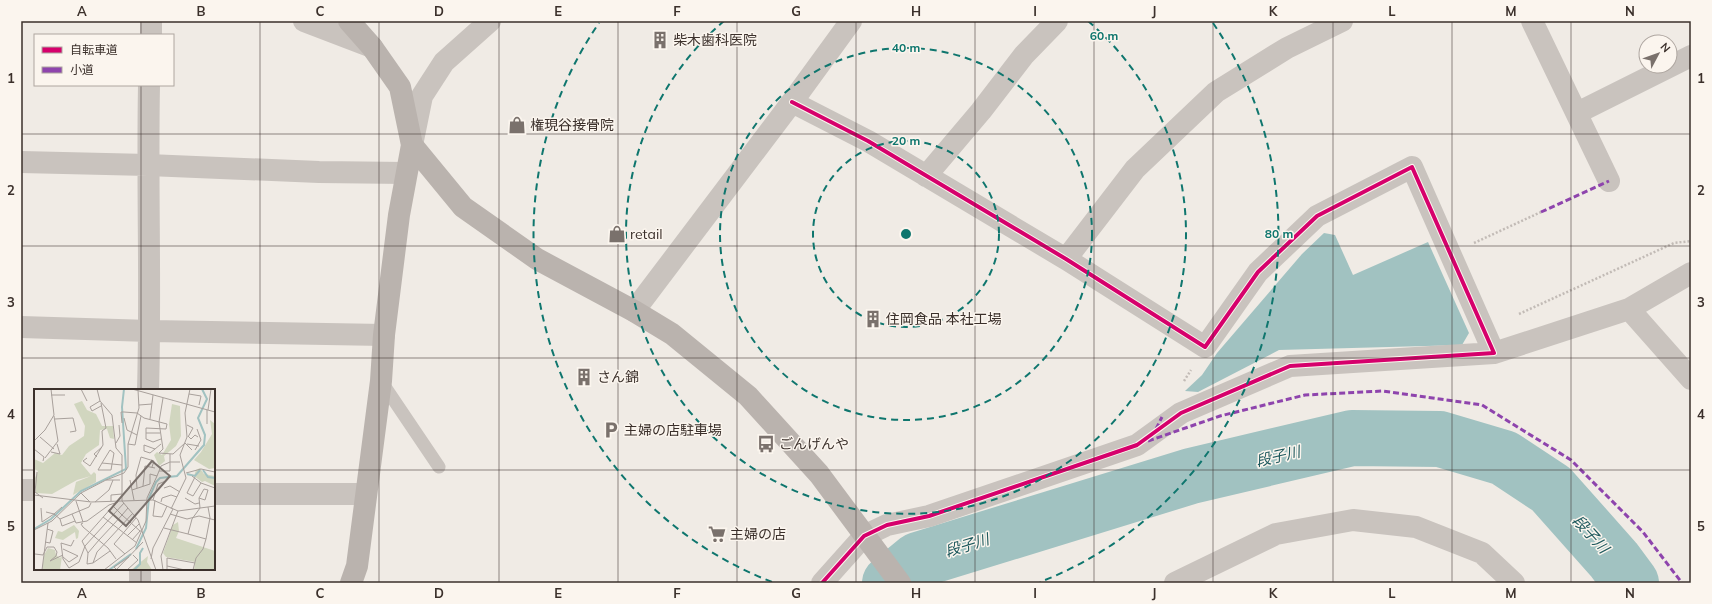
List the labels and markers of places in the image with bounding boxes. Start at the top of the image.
building icon: 柴木歯科医院 [650,30,670,50]
place label: 柴木歯科医院 [673,31,757,49]
shop icon: 権現谷接骨院 [507,115,527,135]
place label: 権現谷接骨院 [530,116,614,134]
shop icon: retail [607,224,627,244]
place label: retail [630,225,663,243]
centre of rings [899,227,913,241]
building icon: 住岡食品 本社工場 [863,309,883,329]
place label: 住岡食品 本社工場 [886,310,1002,328]
building icon: さん錦 [574,367,594,387]
place label: さん錦 [597,368,639,386]
parking icon: 主婦の店駐車場 [601,420,621,440]
place label: 主婦の店駐車場 [624,421,722,439]
bus stop icon: ごんげんや [756,434,776,454]
place label: ごんげんや [779,435,849,453]
supermarket icon: 主婦の店 [707,524,727,544]
place label: 主婦の店 [730,525,786,543]

